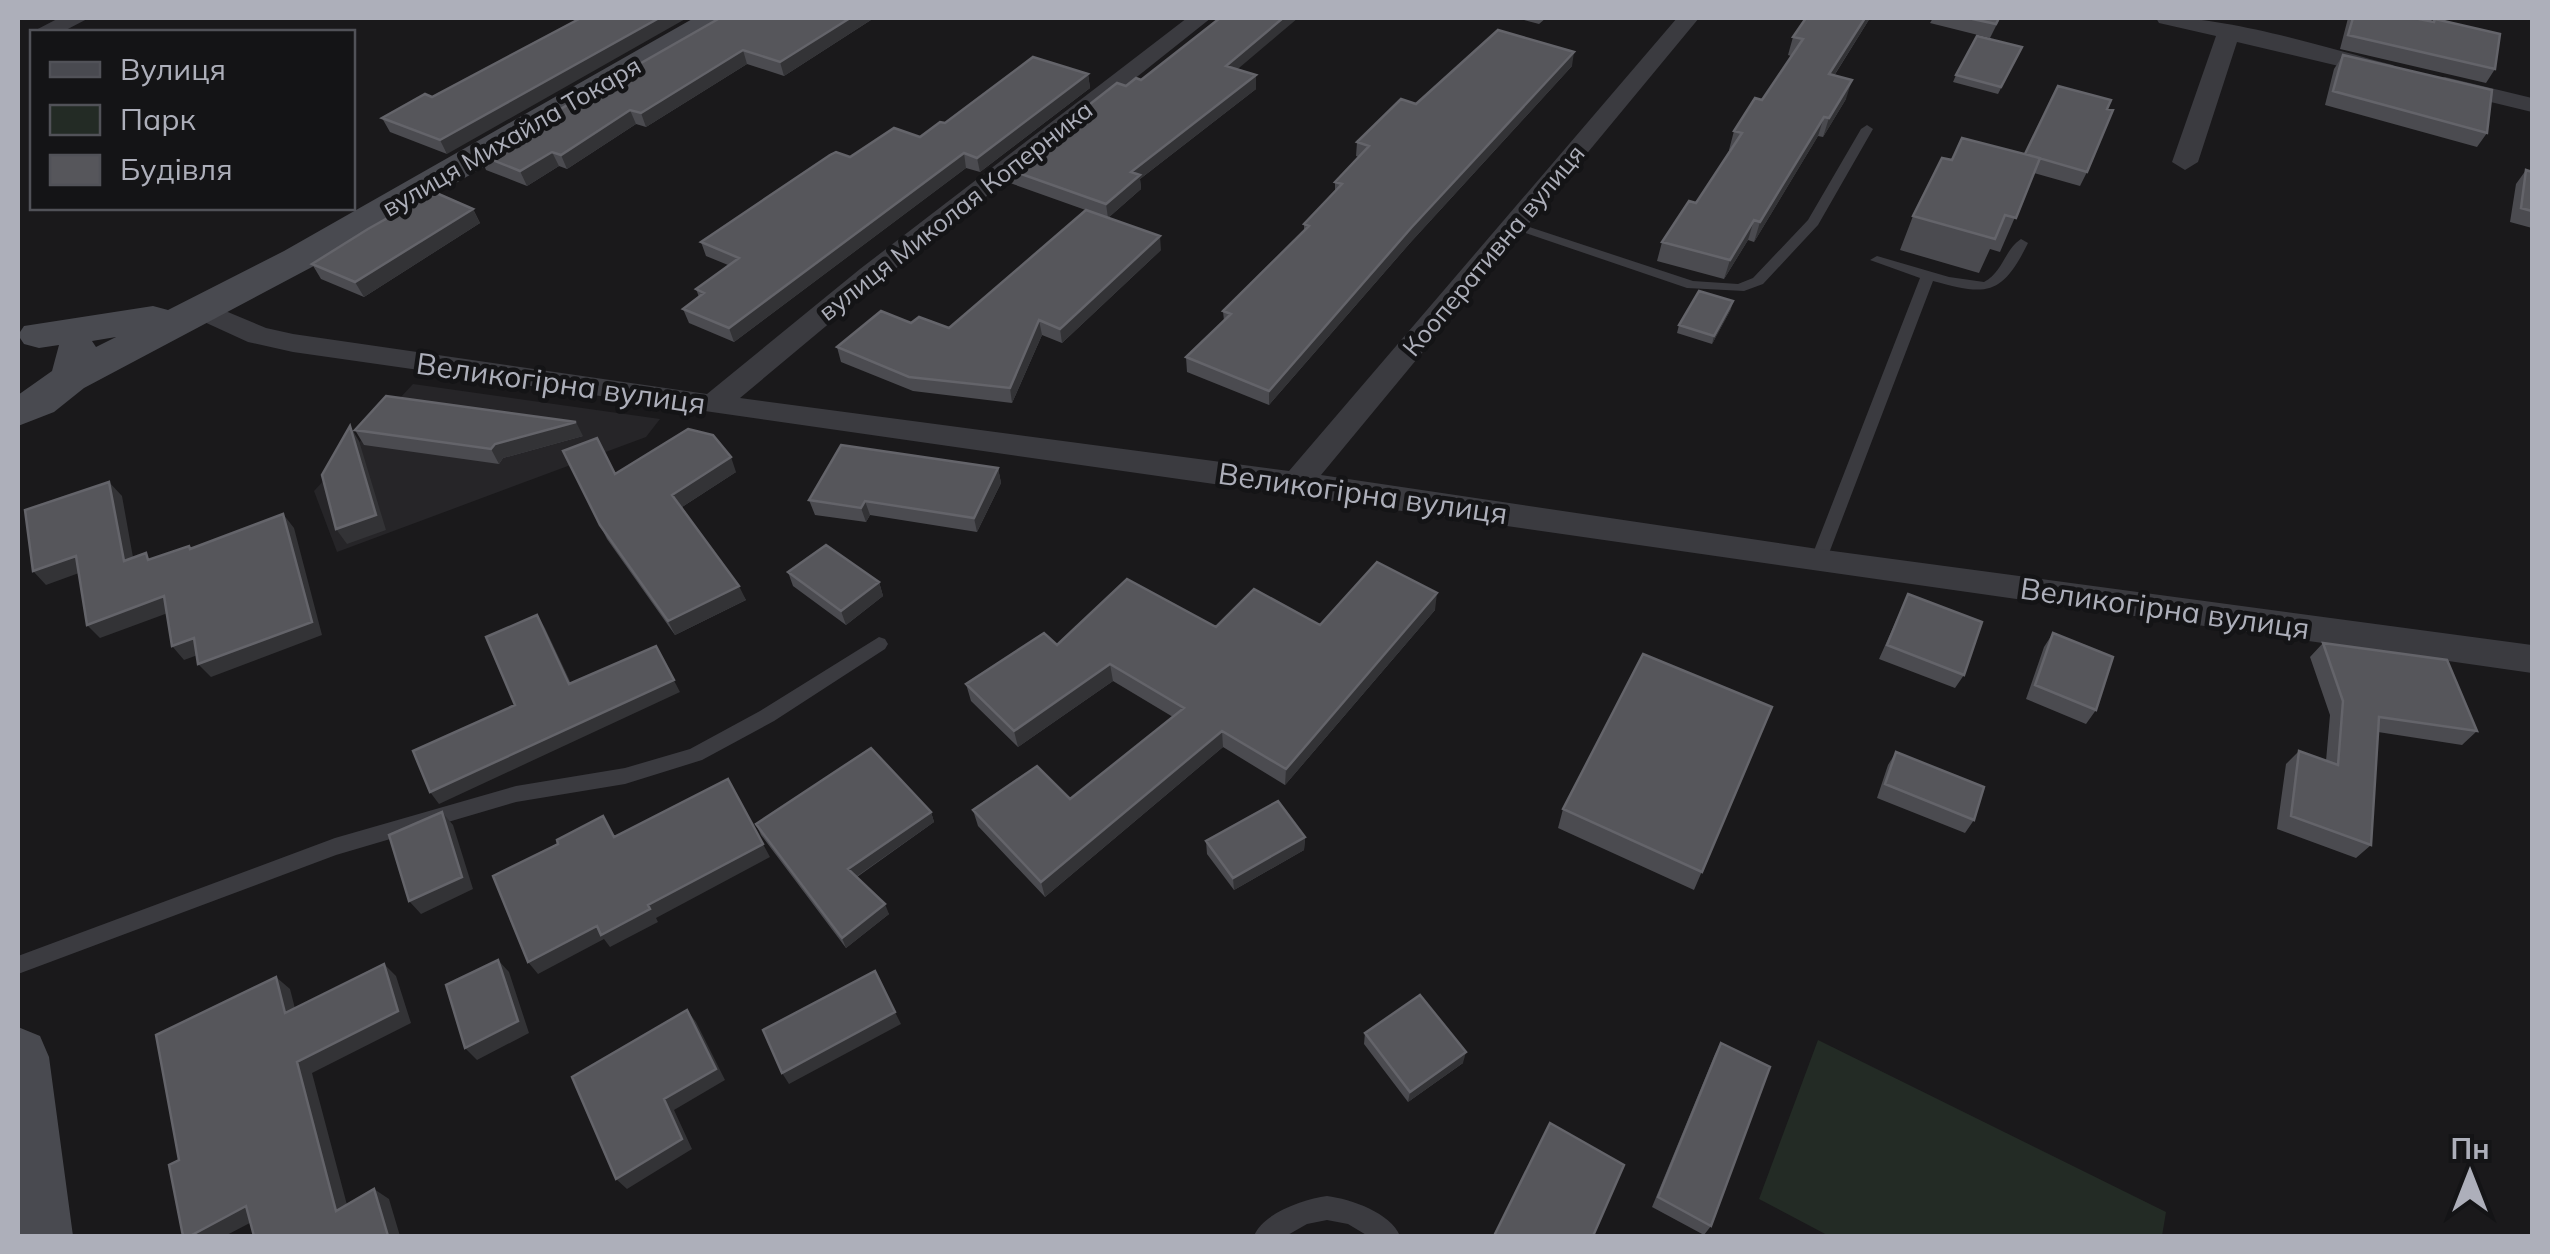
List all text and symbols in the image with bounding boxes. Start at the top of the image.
legend [30,30,355,210]
street label: вулиця Михайла Токаря [376,49,646,223]
text: Вулиця [120,50,226,88]
street label: вулиця Миколая Коперника [812,93,1098,327]
text: Парк [120,100,197,138]
street label: Кооперативна вулиця [1395,138,1591,362]
text: Будівля [120,150,233,188]
street label: Великогірна вулиця [414,344,708,422]
street label: Великогірна вулиця [1216,454,1510,532]
street label: Великогірна вулиця [2018,569,2312,647]
north arrow [2420,1124,2520,1224]
text: Пн [2451,1131,2489,1166]

